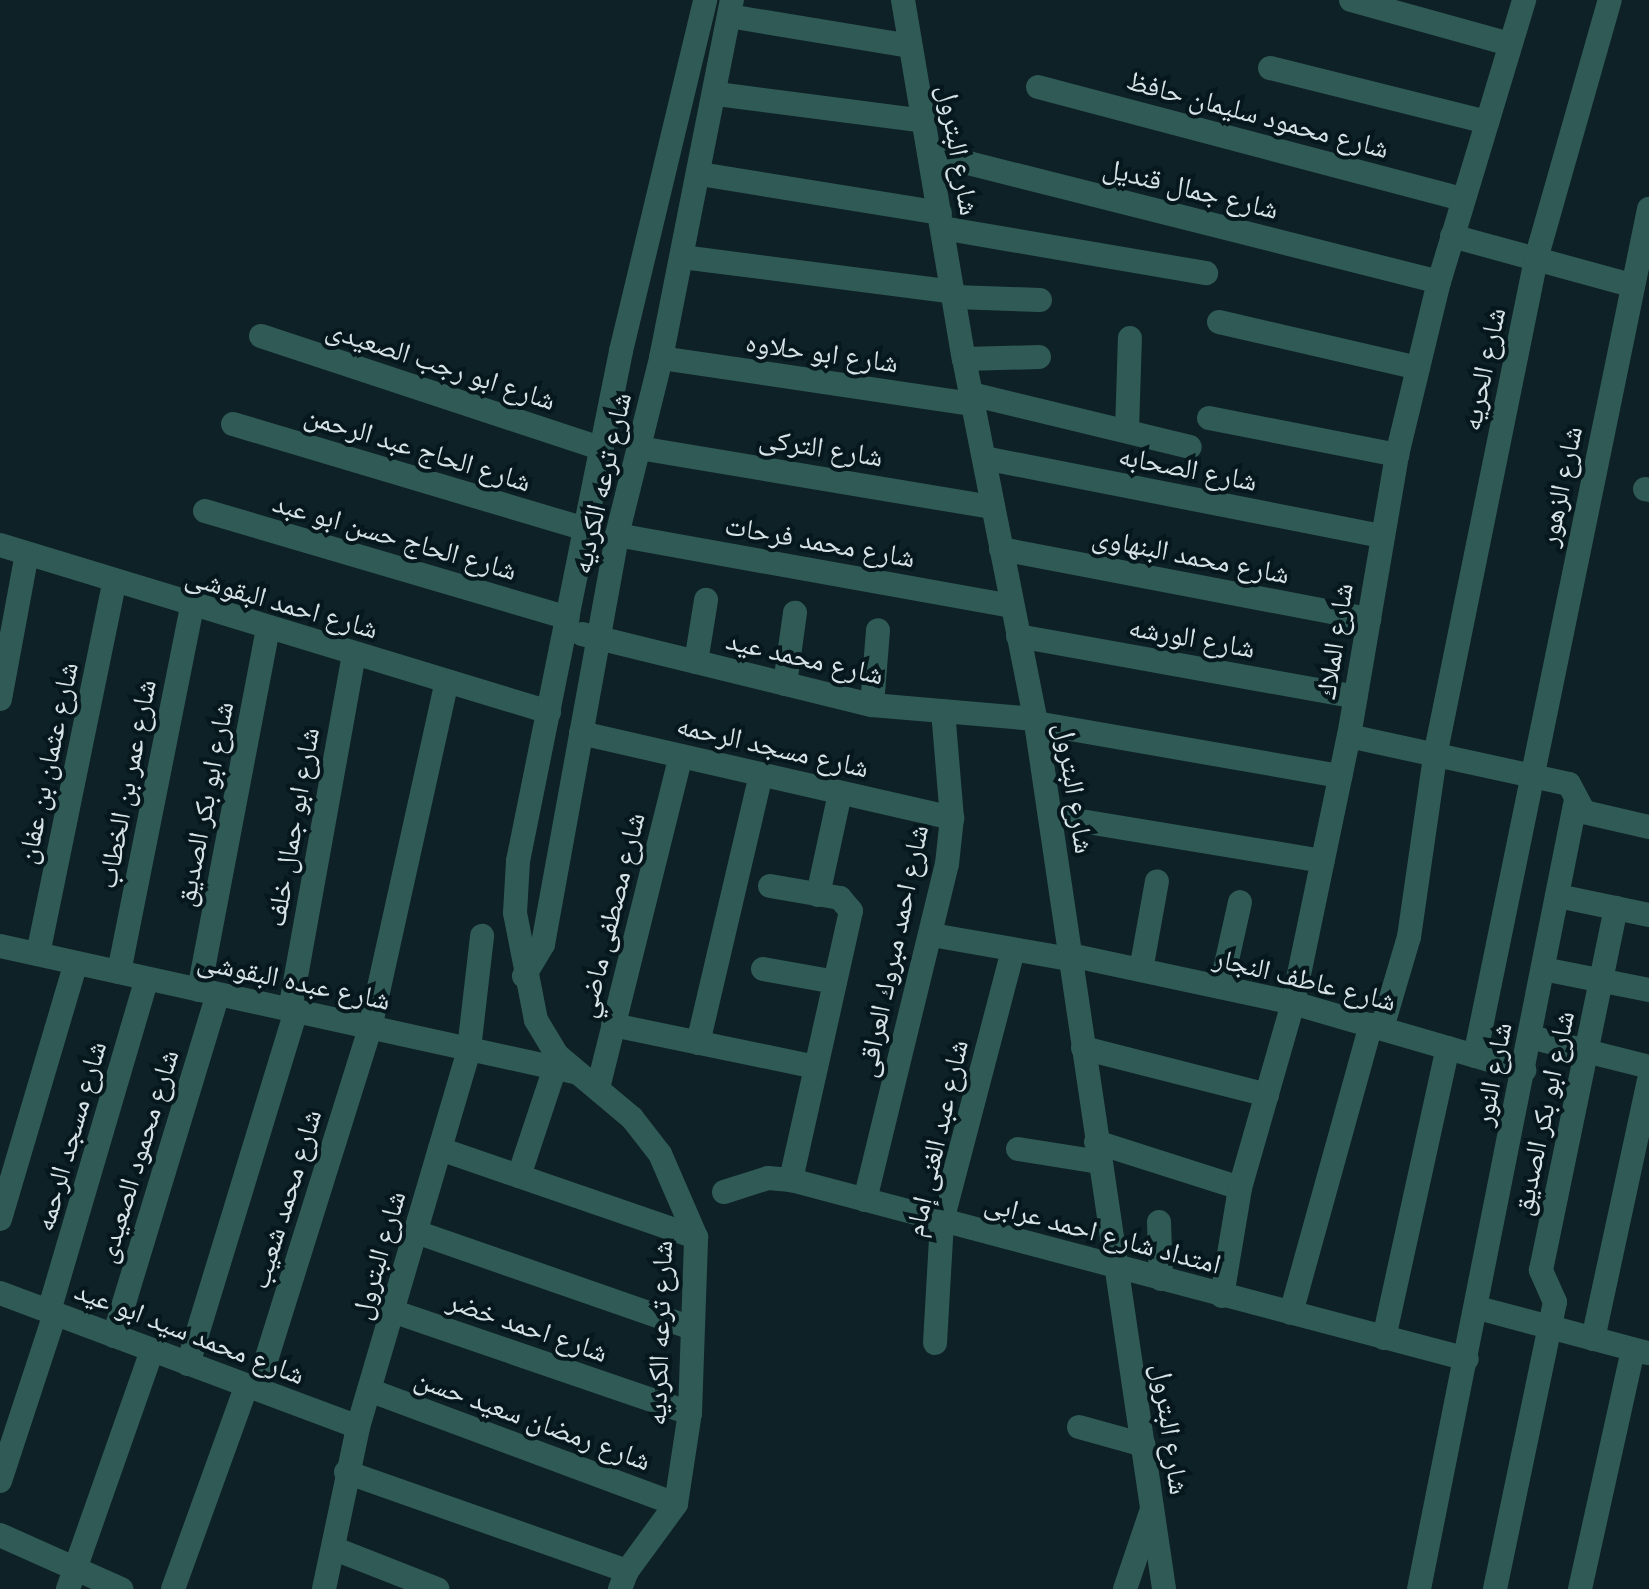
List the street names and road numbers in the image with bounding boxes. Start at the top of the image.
street label: شارع محمود سليمان حافظ [1123,63,1393,165]
street label: شارع البترول [931,82,987,218]
street label: شارع جمال قنديل [1100,150,1282,226]
street label: شارع الحريه [1454,304,1512,434]
street label: شارع ابو رجب الصعيدى [322,311,560,417]
street label: شارع ابو حلاوه [744,325,900,379]
street label: شارع ترعه الكرديه [564,389,638,577]
street label: شارع الحاج عبد الرحمن [301,398,535,498]
street label: شارع التركى [757,421,885,473]
street label: شارع الزهور [1531,423,1589,549]
street label: شارع الصحابه [1116,438,1260,498]
street label: شارع الحاج حسن ابو عبد [269,485,521,587]
street label: شارع محمد فرحات [722,508,918,574]
street label: شارع محمد البنهاوى [1090,519,1292,591]
street label: شارع احمد البقوشى [182,558,382,646]
street label: شارع الملاك [1308,581,1360,701]
street label: شارع الورشه [1126,609,1258,665]
street label: شارع محمد عيد [723,623,887,691]
street label: شارع عثمان بن عفان [9,659,85,867]
street label: شارع عمر بن الخطاب [89,677,163,891]
street label: شارع ابو بكر الصديق [168,699,240,909]
street label: شارع مسجد الرحمه [674,708,872,784]
street label: شارع البترول [1048,720,1102,856]
street label: شارع ابو جمال خلف [258,725,326,929]
street label: شارع مصطفى ماضي [568,809,652,1021]
street label: شارع احمد مبروك العراقى [849,822,935,1080]
street label: شارع عاطف النجار [1210,940,1400,1018]
street label: شارع عبده البقوشى [195,943,393,1017]
street label: شارع ابو بكر الصديق [1505,1008,1581,1218]
street label: شارع النور [1466,1019,1518,1129]
street label: شارع عبد الغنى إمام [897,1036,975,1240]
street label: شارع مسجد الرحمه [27,1037,113,1235]
street label: شارع محمود الصعيدى [89,1045,185,1267]
street label: شارع محمد شعيب [242,1105,328,1293]
street label: امتداد شارع احمد عرابى [981,1185,1225,1281]
street label: شارع البترول [344,1187,412,1323]
street label: شارع ترعه الكرديه [639,1240,679,1426]
street label: شارع محمد سيد ابو عيد [70,1273,310,1391]
street label: شارع احمد خضر [444,1283,612,1369]
street label: شارع رمضان سعيد حسن [410,1361,656,1477]
street label: شارع البترول [1145,1361,1197,1497]

